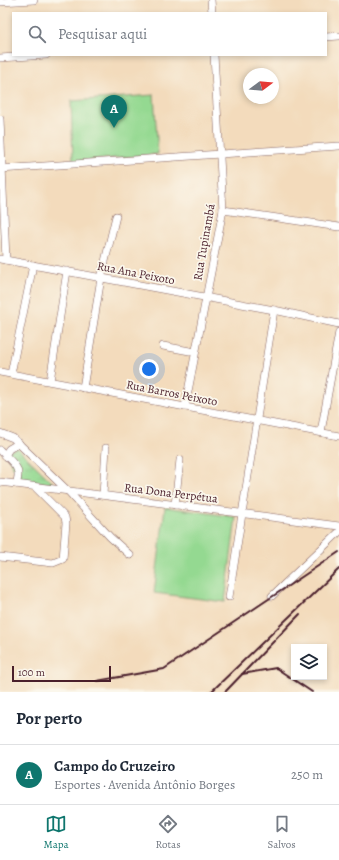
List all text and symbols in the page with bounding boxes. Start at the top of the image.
search box [12,12,327,56]
icon: search [26,23,48,45]
text: Pesquisar aqui [58,24,147,44]
north arrow [243,68,279,104]
pin: A [101,95,127,128]
street label: Rua Tupinambá [189,202,219,282]
street label: Rua Ana Peixoto [96,258,176,288]
your location [139,359,159,379]
street label: Rua Barros Peixoto [125,376,219,410]
street label: Rua Dona Perpétua [123,479,219,507]
map controls [291,644,327,680]
button: layers [291,644,327,680]
scale bar [12,664,111,683]
text: 100 m [18,665,45,680]
text: Por perto [16,707,82,730]
text: Campo do Cruzeiro [54,756,175,776]
text: A [25,766,33,783]
text: 250 m [291,766,323,783]
text: Esportes · Avenida Antônio Borges [54,776,235,793]
tab: Mapa [43,813,69,852]
tab: Rotas [156,813,181,852]
tab: Salvos [268,813,296,852]

